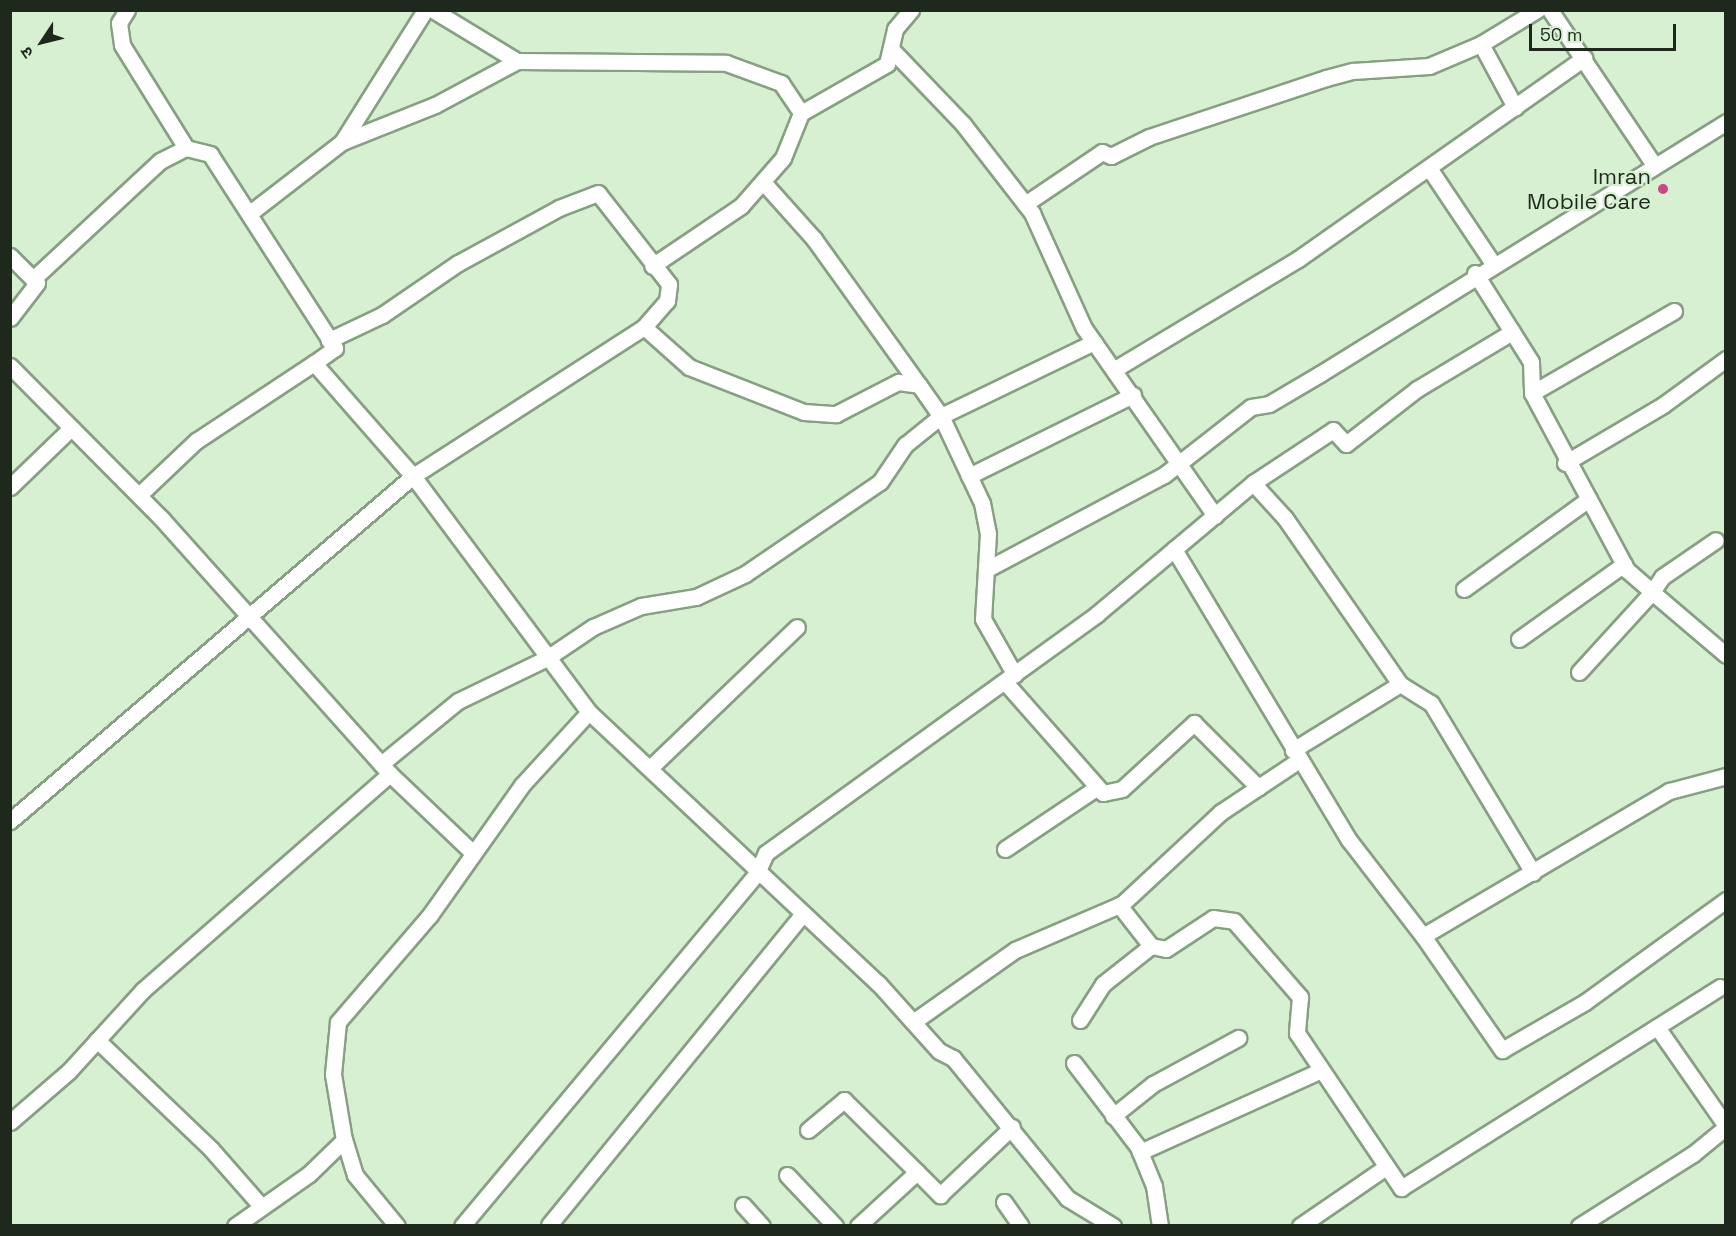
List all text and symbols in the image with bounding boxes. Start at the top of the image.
north arrow [12,12,72,72]
scale bar [1532,12,1679,50]
text: 50 m [1540,23,1582,46]
text: उ [16,43,38,62]
place label: Imran Mobile Care [1527,163,1651,214]
marker: Imran Mobile Care [1656,182,1670,196]

